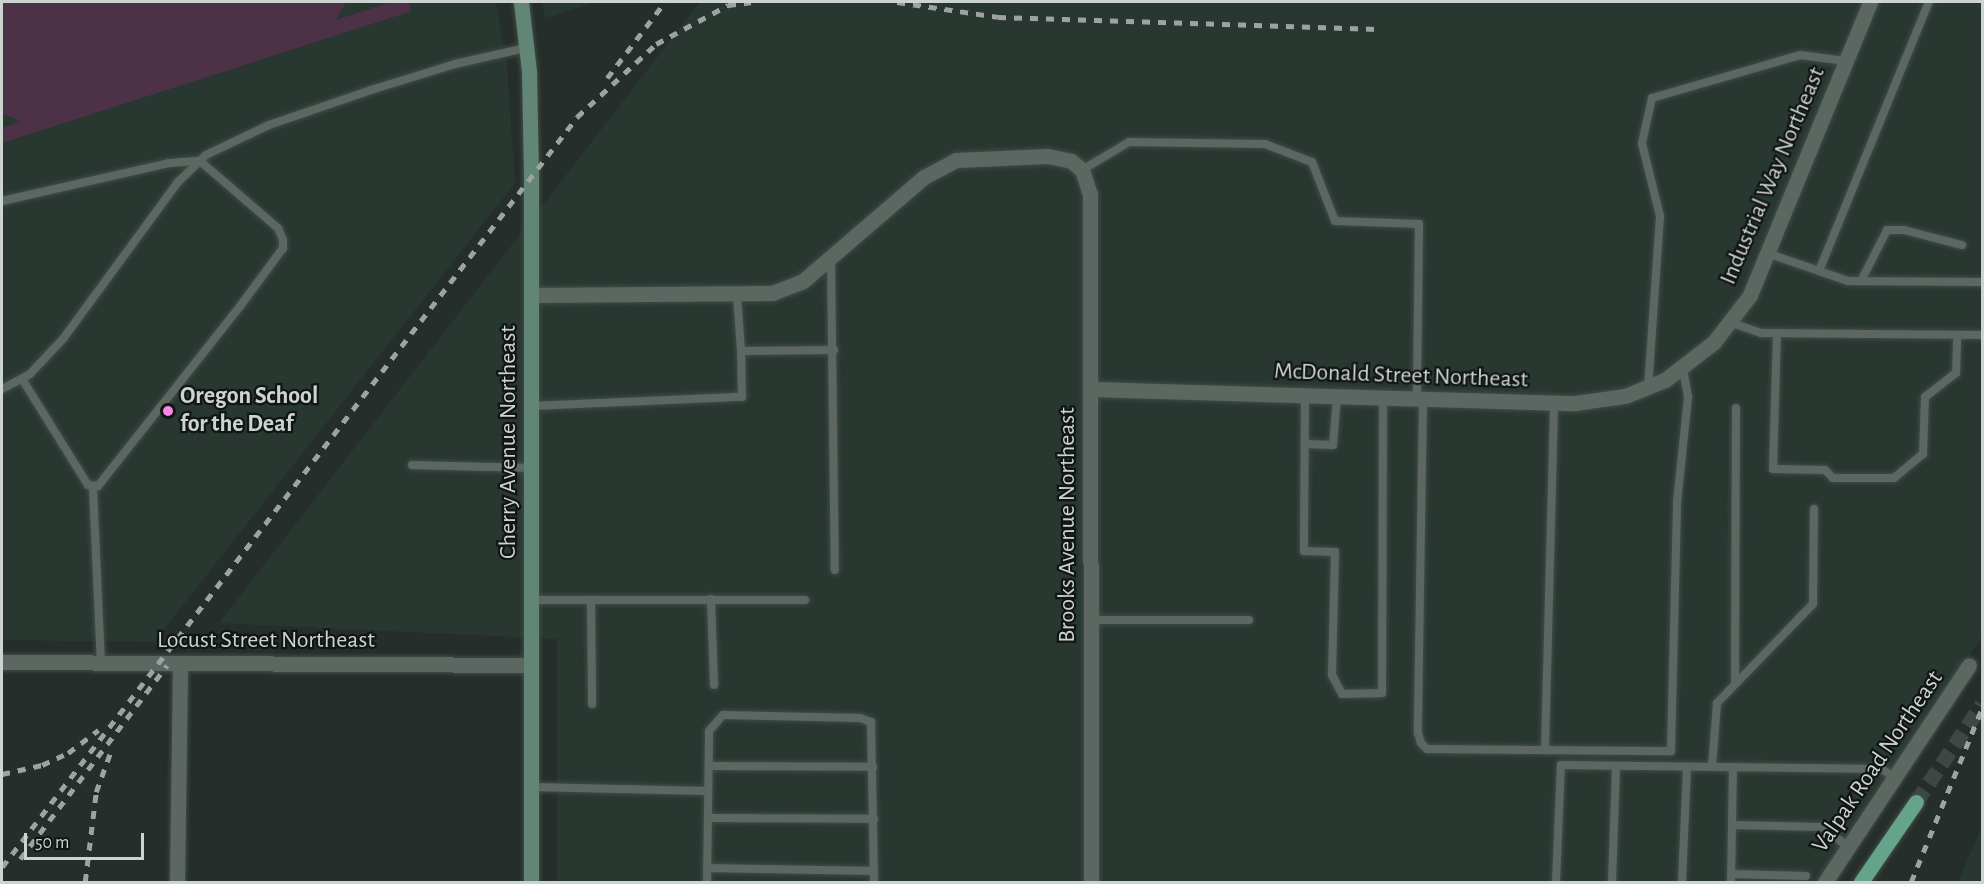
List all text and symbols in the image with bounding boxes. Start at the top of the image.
street label: Industrial Way Northeast [1714,63,1832,289]
street label: Cherry Avenue Northeast [495,325,523,559]
street label: McDonald Street Northeast [1273,357,1529,395]
place label: Oregon School for the Deaf [180,383,318,439]
marker: Oregon School for the Deaf [161,404,175,418]
street label: Brooks Avenue Northeast [1054,407,1082,643]
street label: Locust Street Northeast [157,627,375,655]
street label: Valpak Road Northeast [1806,666,1950,858]
scale bar [27,821,147,859]
text: 50 m [35,834,69,852]

